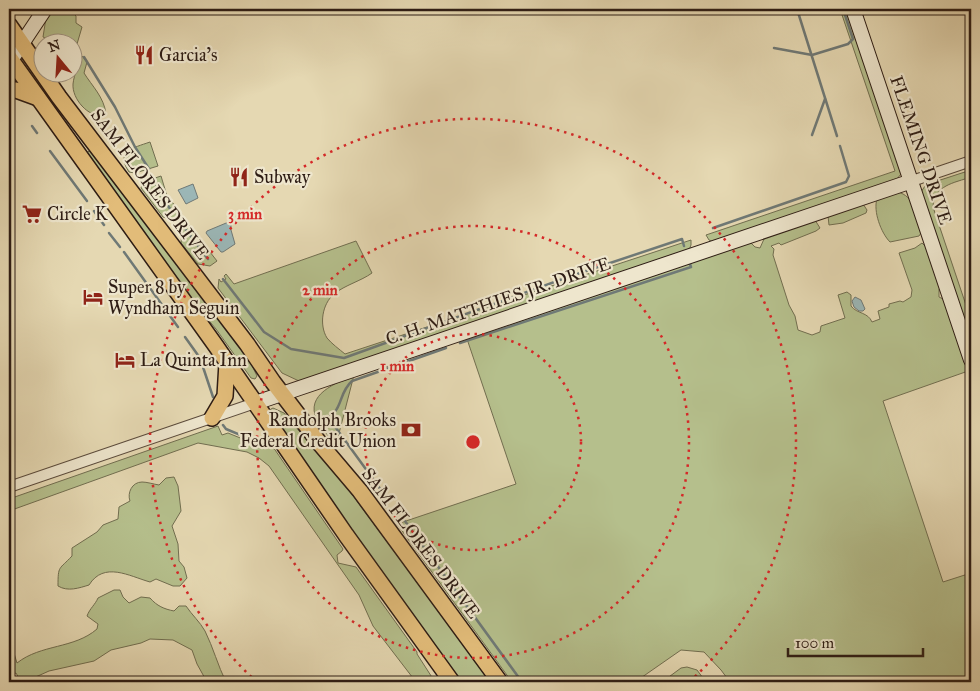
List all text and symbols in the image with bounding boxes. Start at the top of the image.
north arrow [32,32,82,82]
text: N [46,36,63,56]
restaurant icon: Garcia’s [133,44,155,66]
place label: Garcia’s [159,44,217,66]
street label: FLEMING DRIVE [885,73,957,227]
street label: SAM FLORES DRIVE [86,104,214,264]
restaurant icon: Subway [228,166,250,188]
place label: Subway [254,166,311,188]
supermarket icon: Circle K [21,203,43,225]
place label: Circle K [47,203,109,225]
text: 3 min [228,205,263,224]
street label: C. H. MATTHIES JR. DRIVE [383,252,614,351]
place label: Super 8 by Wyndham Seguin [108,276,240,320]
text: 2 min [302,281,339,299]
hotel icon: Super 8 by Wyndham Seguin [82,286,104,308]
hotel icon: La Quinta Inn [114,349,136,371]
place label: La Quinta Inn [140,349,247,371]
text: 1 min [380,357,415,375]
place label: Randolph Brooks Federal Credit Union [240,409,396,452]
bank icon: Randolph Brooks Federal Credit Union [400,419,422,441]
centre of rings [464,433,482,451]
street label: SAM FLORES DRIVE [357,463,485,623]
scale bar [788,626,922,658]
text: 100 m [795,634,835,652]

